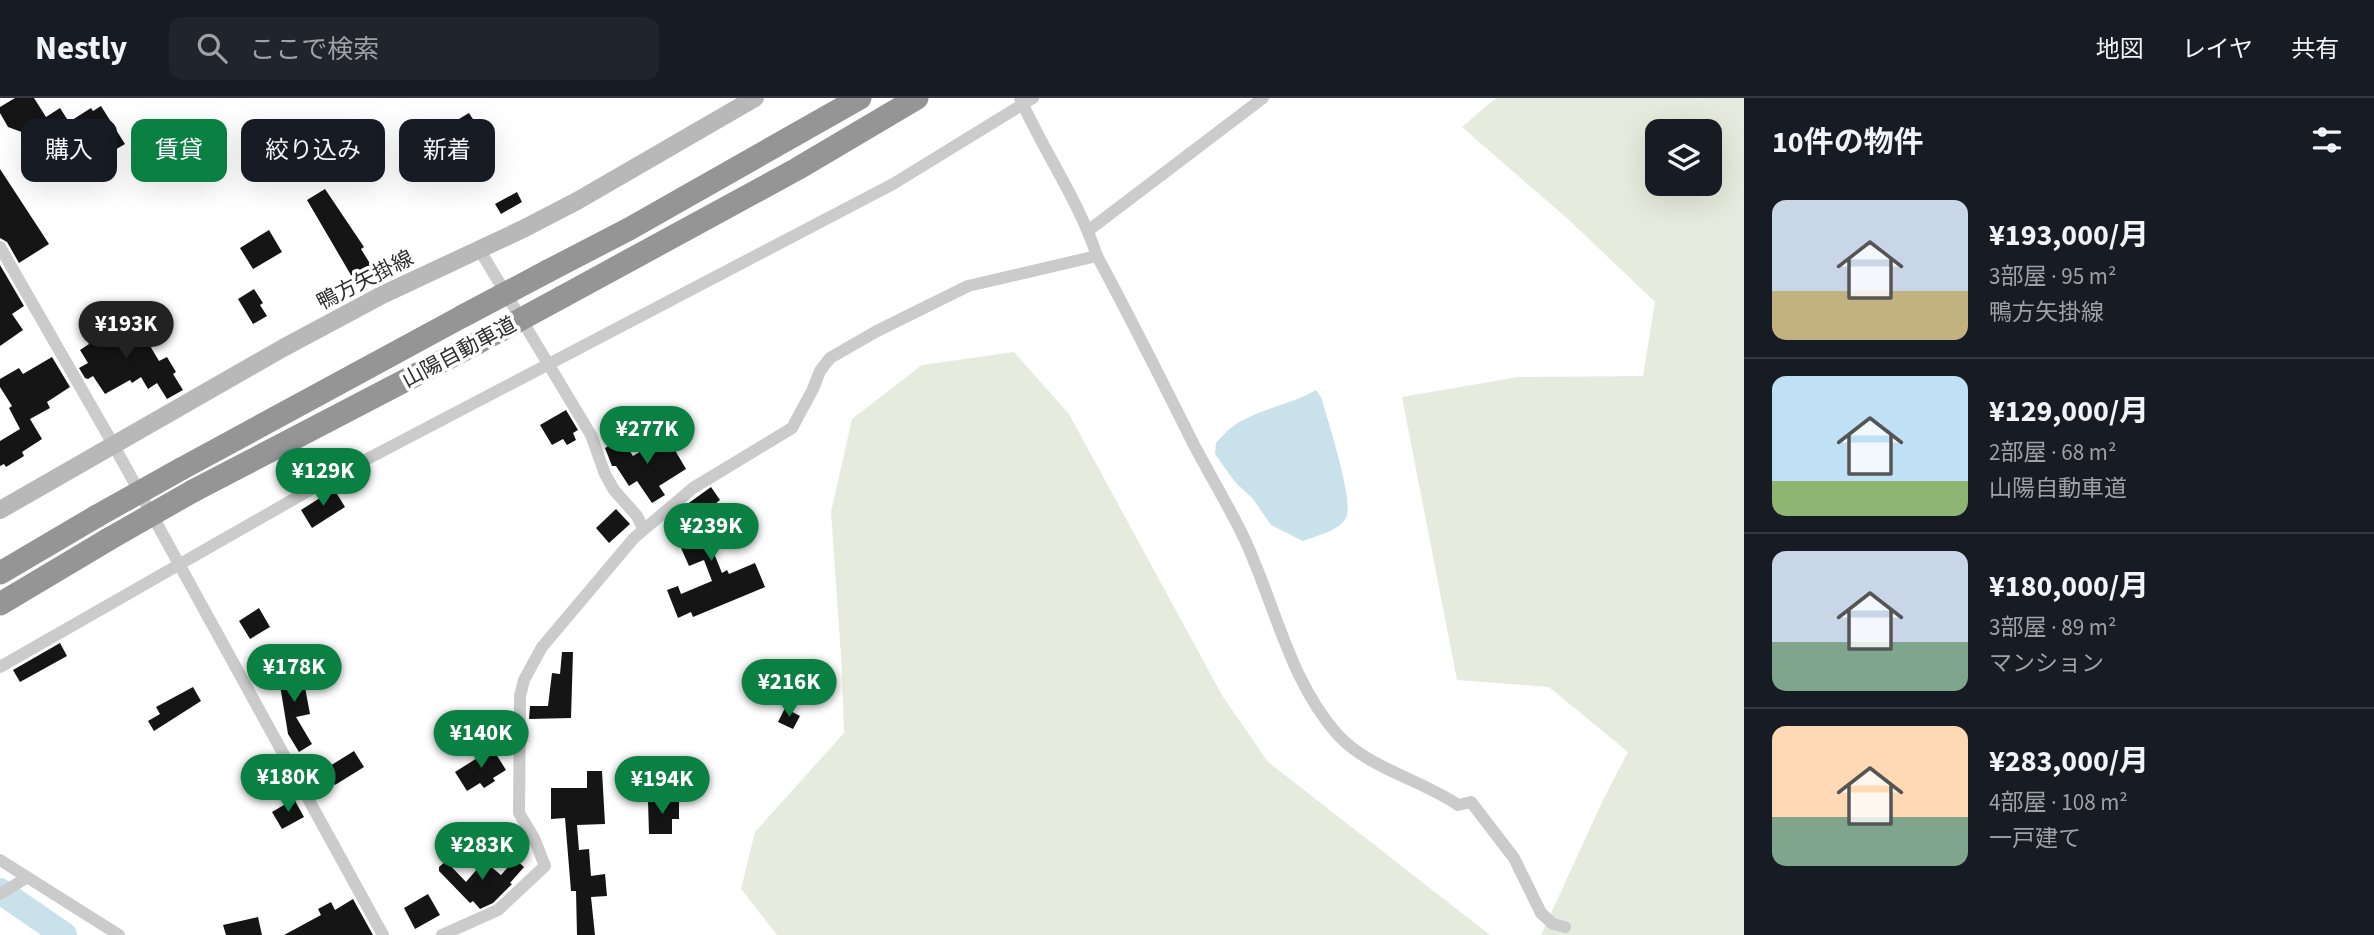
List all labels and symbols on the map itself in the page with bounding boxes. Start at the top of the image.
street label: 鴨方矢掛線 [311,243,419,317]
pin: ¥193K [77,302,175,361]
street label: 山陽自動車道 [396,309,522,395]
pin: ¥277K [598,406,696,466]
pin: ¥129K [274,448,372,508]
pin: ¥239K [662,504,760,563]
pin: ¥178K [245,644,343,704]
pin: ¥216K [740,660,838,719]
pin: ¥140K [432,710,530,770]
pin: ¥180K [239,754,337,814]
pin: ¥194K [613,756,711,816]
pin: ¥283K [433,822,531,882]

